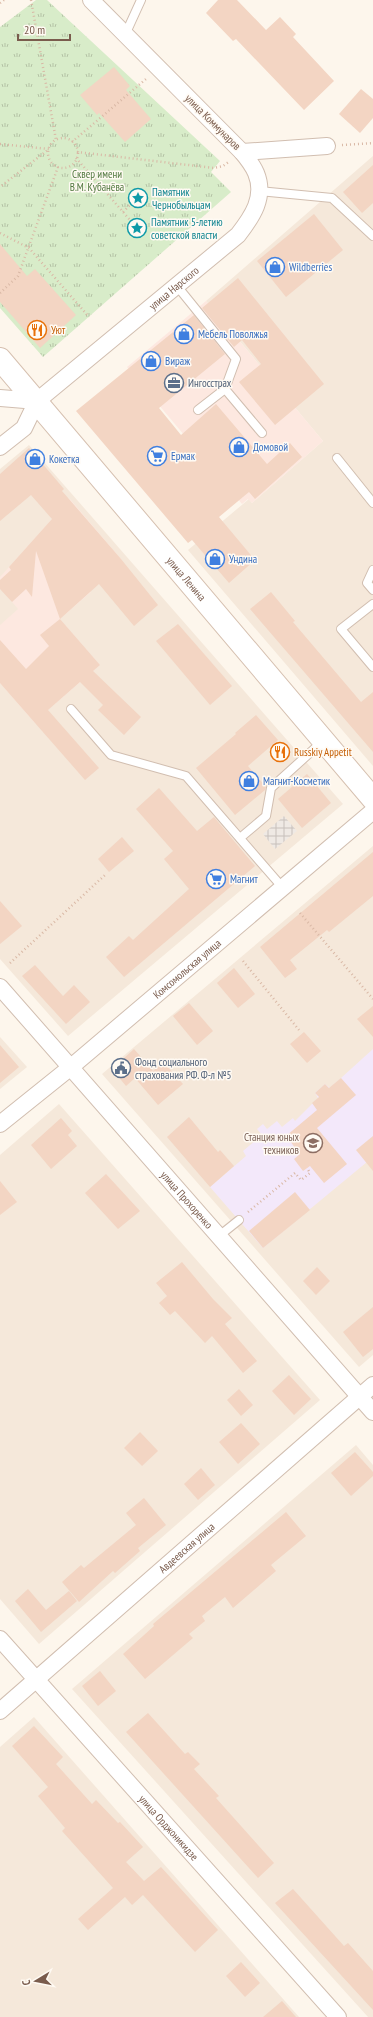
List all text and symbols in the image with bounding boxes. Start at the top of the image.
scale bar [18,16,70,42]
text: 20 m [24,22,45,37]
street label: улица Коммунаров [182,91,244,153]
park label: Сквер имени В.М. Кубанёва [70,167,124,194]
place label: Памятник Чернобыльцам [152,185,211,212]
place icon: Памятник Чернобыльцам [127,187,149,209]
place label: Памятник 5-летию советской власти [151,215,223,242]
place icon: Памятник 5-летию советской власти [126,217,148,239]
shop icon: Wildberries [264,256,286,278]
place label: Wildberries [289,260,332,274]
street label: улица Нарского [146,263,202,313]
restaurant icon: Уют [26,319,48,341]
place label: Уют [51,323,66,337]
shop icon: Мебель Поволжья [173,323,195,345]
place label: Мебель Поволжья [198,327,268,341]
shop icon: Вираж [140,350,162,372]
place label: Вираж [165,354,190,368]
office icon: Ингосстрах [163,372,185,394]
place label: Ингосстрах [188,376,232,390]
shop icon: Домовой [228,436,250,458]
place label: Домовой [253,440,288,454]
supermarket icon: Ермак [146,445,168,467]
shop icon: Кокетка [24,448,46,470]
place label: Ермак [171,449,196,463]
place label: Кокетка [49,452,80,466]
shop icon: Ундина [204,548,226,570]
place label: Ундина [229,552,257,566]
street label: улица Ленина [163,554,209,604]
restaurant icon: Russkiy Appetit [269,741,291,763]
place label: Russkiy Appetit [294,745,352,759]
shop icon: Магнит-Косметик [238,770,260,792]
place label: Магнит-Косметик [263,774,331,788]
supermarket icon: Магнит [205,868,227,890]
place label: Магнит [230,872,258,886]
street label: Комсомольская улица [150,936,224,1001]
place label: Фонд социального страхования РФ. Ф-л №5 [135,1055,231,1082]
public building icon: Фонд социального страхования РФ. Ф-л №5 [110,1057,132,1079]
place label: Станция юных техников [244,1130,300,1157]
school or university icon: Станция юных техников [302,1132,324,1154]
street label: улица Прохоренко [158,1168,216,1232]
street label: Авдеевская улица [156,1520,218,1576]
street label: улица Орджоникидзе [136,1792,202,1864]
north arrow [16,1961,56,2001]
text: С [19,1979,33,1986]

